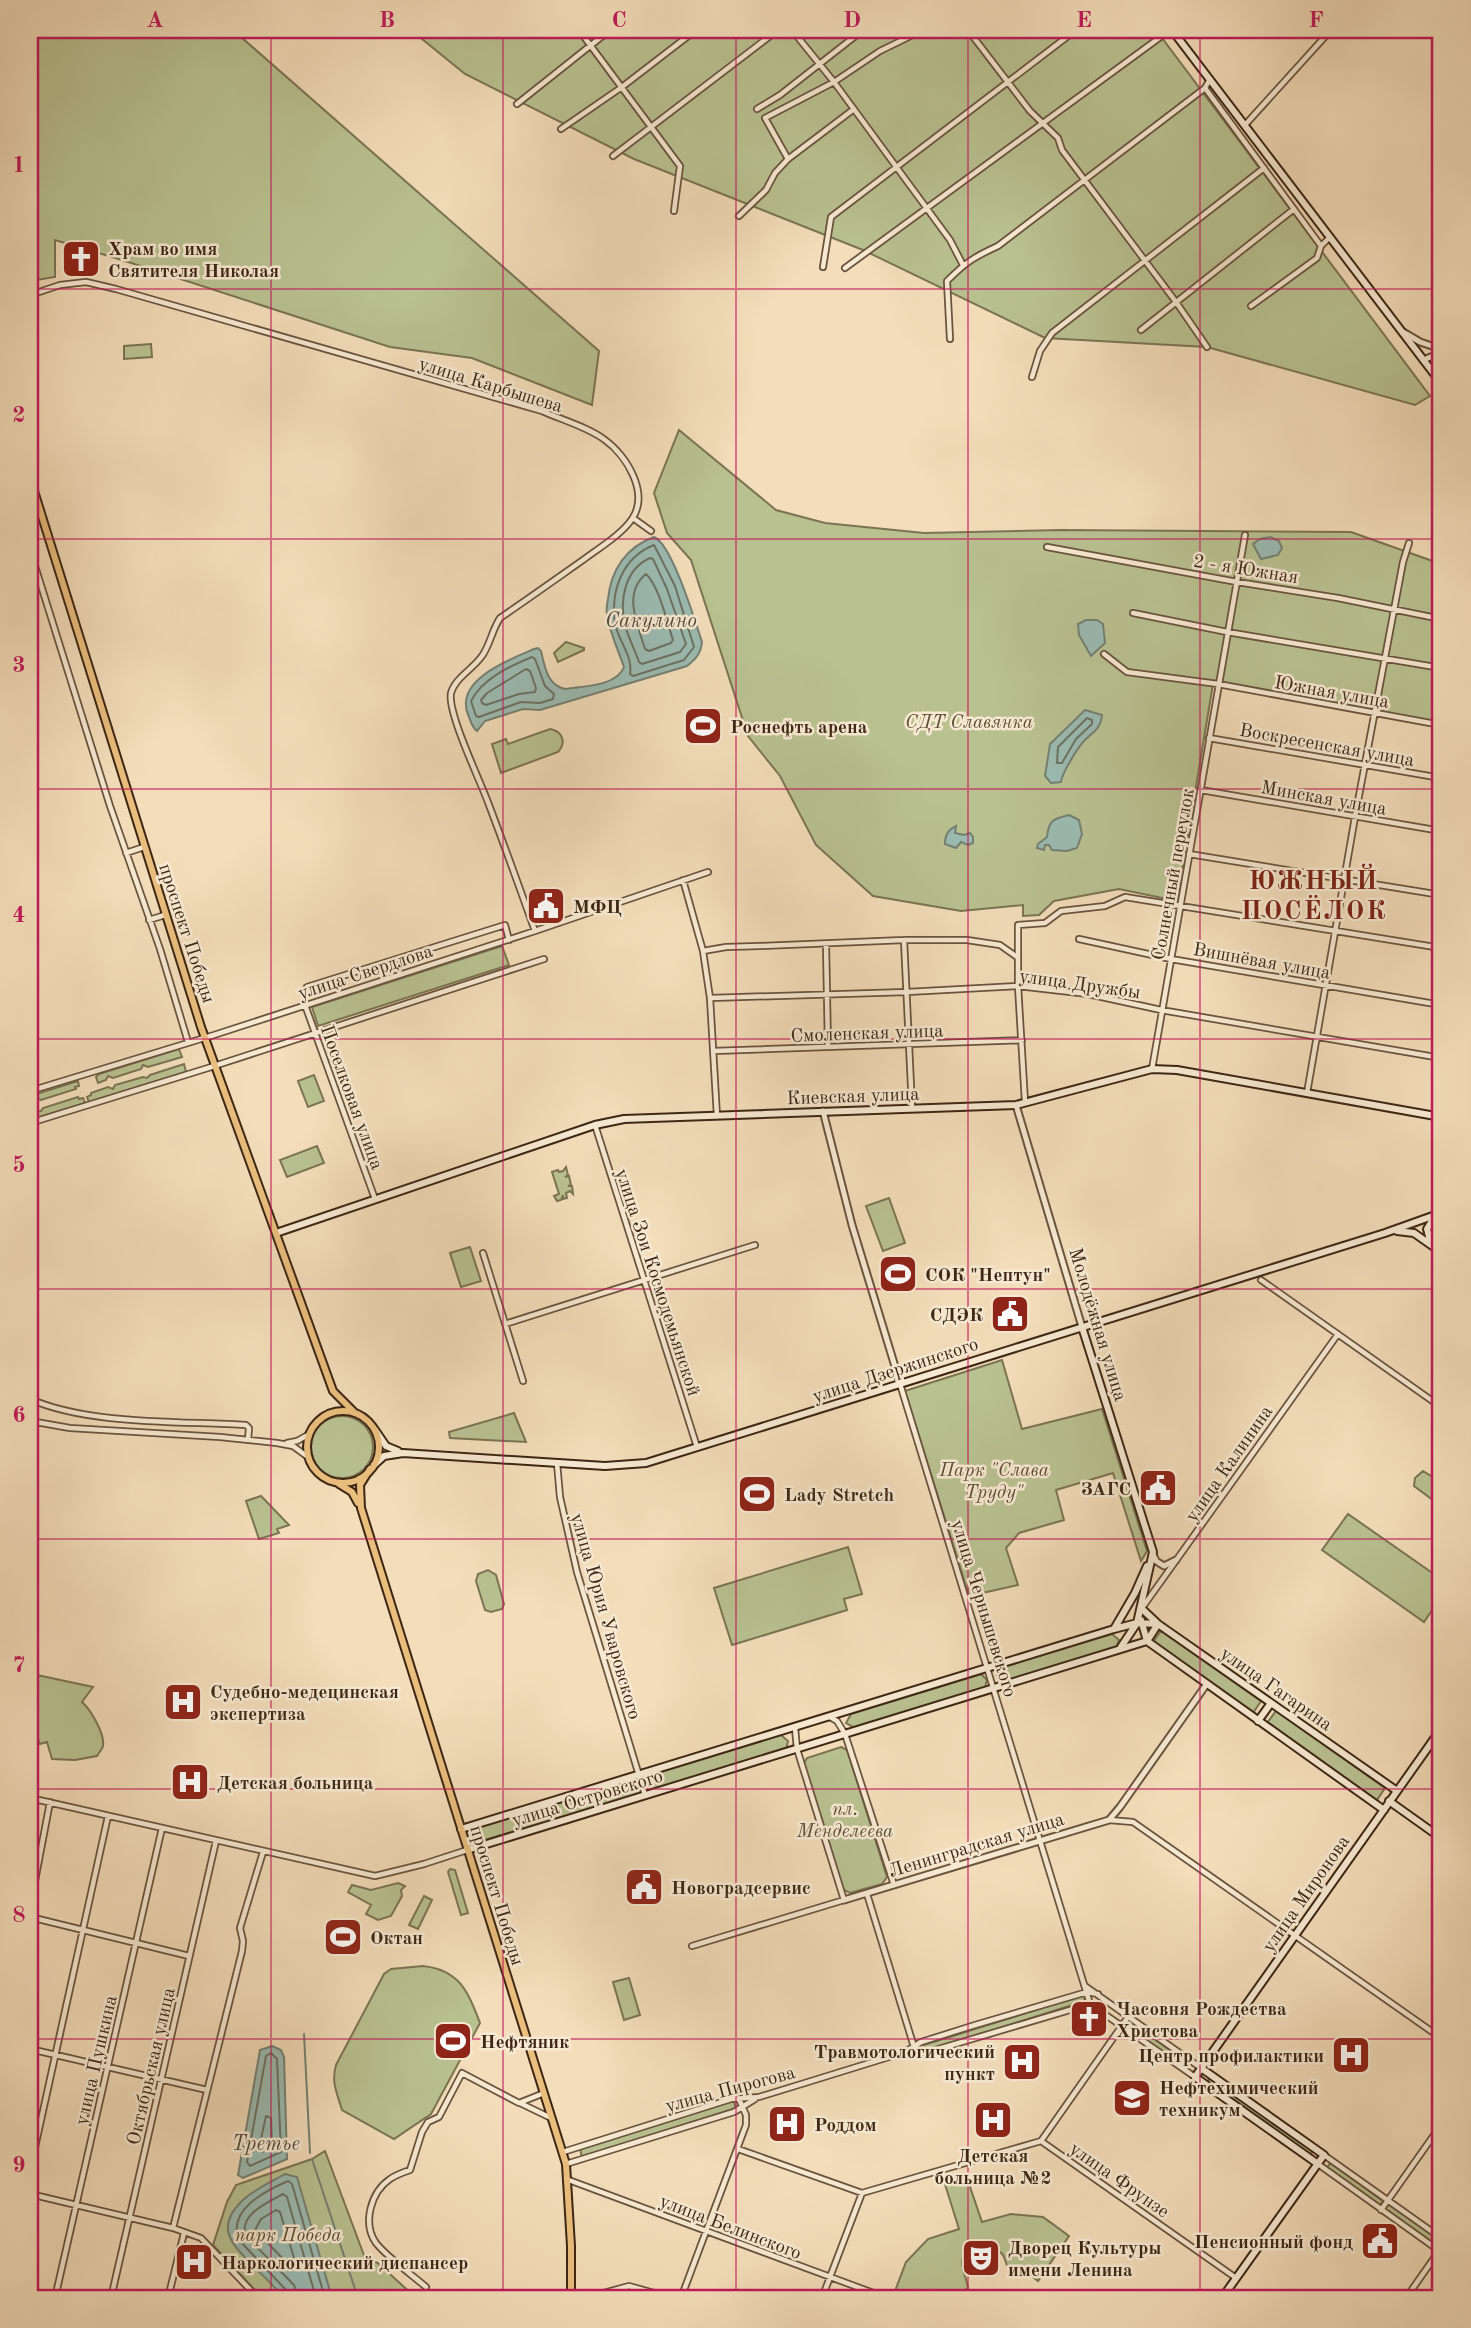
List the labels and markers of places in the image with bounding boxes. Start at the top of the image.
church icon: Храм во имя Святителя Николая [60,238,102,280]
place label: Храм во имя Святителя Николая [108,241,279,282]
sports icon: Роснефть арена [682,705,724,747]
place label: Роснефть арена [730,719,868,738]
public building icon: МФЦ [525,885,567,927]
place label: МФЦ [573,899,622,918]
sports icon: СОК "Нептун" [877,1253,919,1295]
place label: СОК "Нептун" [925,1267,1051,1286]
public building icon: СДЭК [989,1293,1031,1335]
place label: СДЭК [930,1307,983,1326]
public building icon: ЗАГС [1137,1467,1179,1509]
sports icon: Lady Stretch [736,1473,778,1515]
place label: ЗАГС [1081,1481,1131,1500]
place label: Lady Stretch [784,1487,895,1506]
hospital icon: Судебно-медецинская экспертиза [162,1681,204,1723]
place label: Судебно-медецинская экспертиза [210,1684,399,1725]
hospital icon: Детская больница [169,1761,211,1803]
place label: Детская больница [217,1775,374,1794]
public building icon: Новоградсервис [623,1866,665,1908]
place label: Новоградсервис [671,1880,811,1899]
sports icon: Октан [322,1916,364,1958]
place label: Октан [370,1930,423,1949]
church icon: Часовня Рождества Христова [1068,1998,1110,2040]
place label: Часовня Рождества Христова [1116,2001,1287,2042]
sports icon: Нефтяник [432,2020,474,2062]
place label: Нефтяник [480,2034,569,2053]
hospital icon: Центр профилактики [1330,2034,1372,2076]
hospital icon: Травмотологический пункт [1001,2041,1043,2083]
place label: Травмотологический пункт [814,2044,995,2085]
place label: Центр профилактики [1138,2048,1324,2067]
school or university icon: Нефтехимический техникум [1111,2077,1153,2119]
place label: Нефтехимический техникум [1159,2080,1319,2121]
hospital icon: Детская больница №2 [972,2099,1014,2141]
hospital icon: Роддом [766,2103,808,2145]
place label: Роддом [814,2117,877,2136]
place label: Детская больница №2 [935,2148,1051,2189]
public building icon: Пенсионный фонд [1359,2220,1401,2262]
place label: Пенсионный фонд [1194,2234,1353,2253]
theatre icon: Дворец Культуры имени Ленина [960,2237,1002,2279]
place label: Дворец Культуры имени Ленина [1008,2240,1161,2281]
hospital icon: Наркологический диспансер [173,2241,215,2283]
place label: Наркологический диспансер [221,2255,468,2274]

